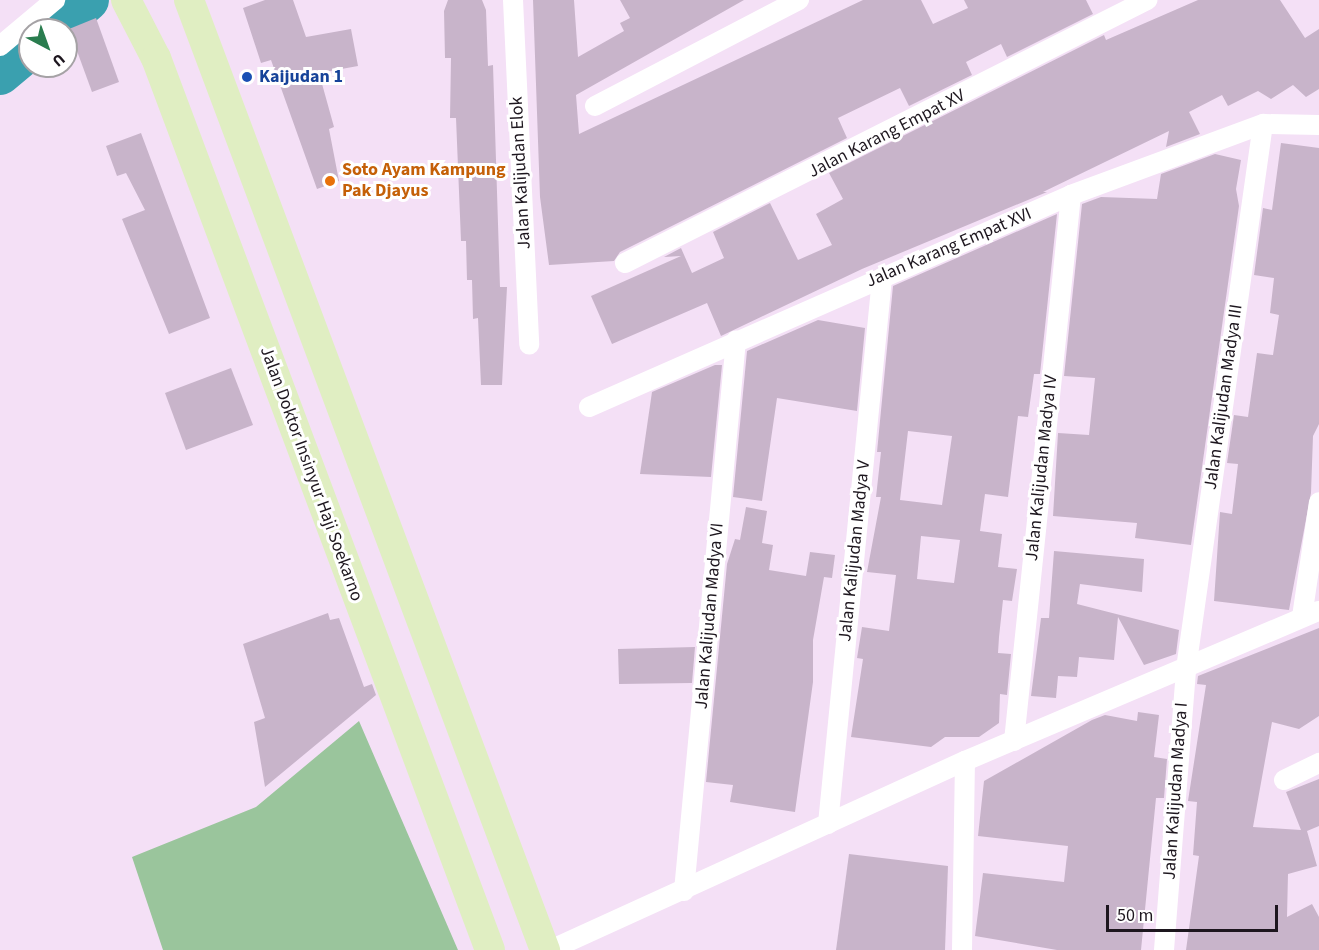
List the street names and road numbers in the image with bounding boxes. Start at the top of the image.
street label: Jalan Karang Empat XV [805,85,969,183]
street label: Jalan Kalijudan Elok [506,96,536,250]
street label: Jalan Karang Empat XVI [863,203,1035,293]
street label: Jalan Kalijudan Madya III [1200,303,1248,491]
street label: Jalan Doktor Insinyur Haji Soekarno [255,344,367,604]
street label: Jalan Kalijudan Madya IV [1021,374,1063,562]
street label: Jalan Kalijudan Madya V [835,459,875,643]
street label: Jalan Kalijudan Madya VI [691,522,729,710]
street label: Jalan Kalijudan Madya I [1159,702,1193,880]

